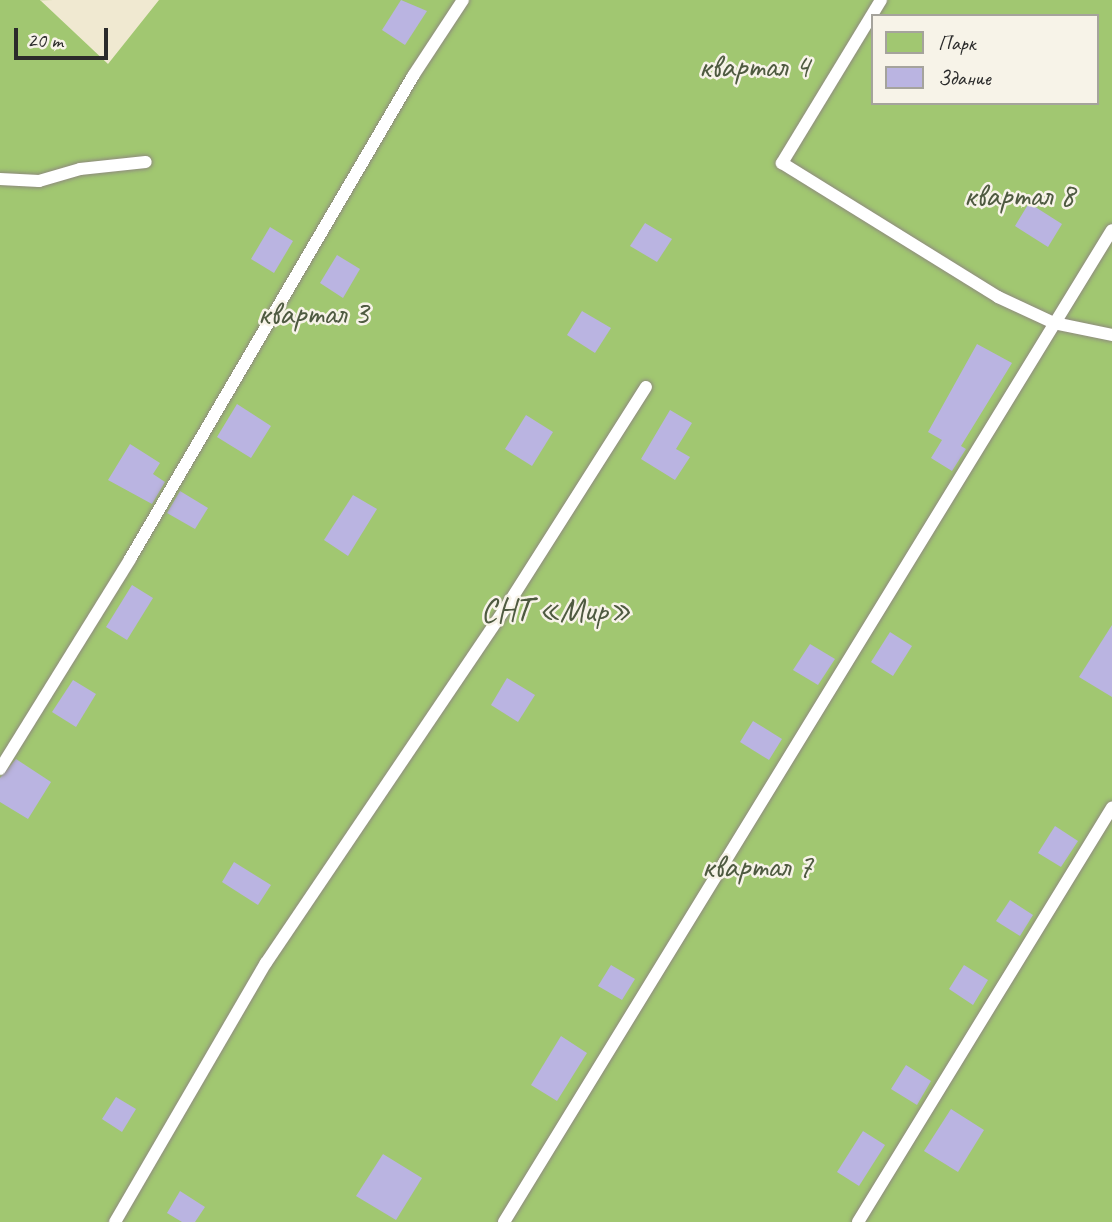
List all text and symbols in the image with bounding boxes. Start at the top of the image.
scale bar [18,14,112,58]
legend [870,14,1098,105]
text: 20 m [27,27,63,53]
text: Парк [938,30,975,56]
park label: квартал 4 [698,47,810,87]
text: Здание [938,65,991,91]
park label: квартал 8 [963,176,1075,216]
park label: квартал 3 [257,294,369,334]
park label: СНТ «Мир» [481,591,631,631]
park label: квартал 7 [701,847,813,887]

